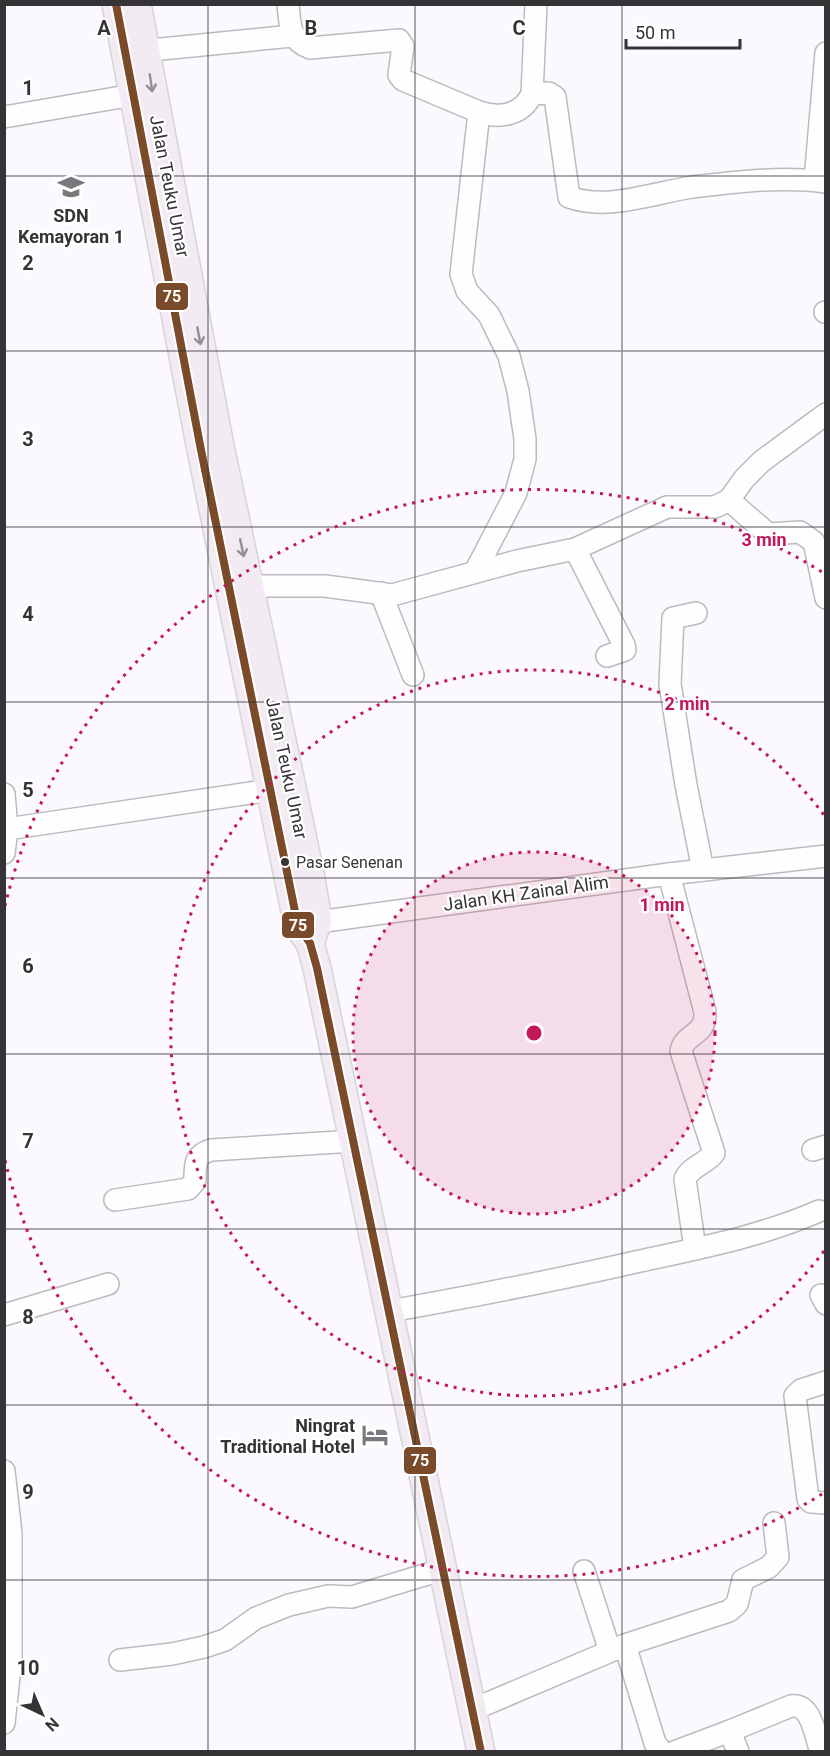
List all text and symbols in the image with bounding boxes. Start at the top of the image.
scale bar [626,12,740,50]
text: A [97,16,111,40]
text: B [305,16,317,40]
text: C [512,16,526,40]
text: 50 m [635,22,675,43]
one-way arrow [146,72,157,92]
text: 1 [22,76,34,100]
street label: Jalan Teuku Umar [146,113,194,259]
school or university icon: SDN Kemayoran 1 [56,172,86,202]
place label: SDN Kemayoran 1 [18,205,124,247]
text: 2 [22,251,34,275]
line badge: 75 [155,282,189,311]
text: 75 [163,287,181,306]
one-way arrow [194,326,205,346]
text: 3 [22,427,34,451]
text: 3 min [741,529,787,550]
one-way arrow [237,538,249,557]
text: 4 [22,602,34,626]
text: 2 min [664,693,710,714]
street label: Jalan Teuku Umar [262,695,312,841]
text: 5 [22,778,34,802]
place label: Pasar Senenan [296,853,403,872]
marker: Pasar Senenan [279,856,291,868]
street label: Jalan KH Zainal Alim [442,871,610,915]
text: 1 min [639,894,685,915]
line badge: 75 [281,911,315,939]
text: 75 [289,916,307,935]
text: 6 [22,954,34,978]
centre of rings [524,1023,544,1043]
text: 7 [22,1129,34,1153]
text: 8 [22,1305,34,1329]
place label: Ningrat Traditional Hotel [220,1415,355,1457]
hotel icon: Ningrat Traditional Hotel [360,1420,390,1450]
line badge: 75 [403,1446,437,1475]
text: 75 [411,1451,429,1470]
text: 9 [22,1480,34,1504]
text: 10 [17,1656,39,1680]
north arrow [12,1684,72,1744]
text: N [41,1714,63,1735]

